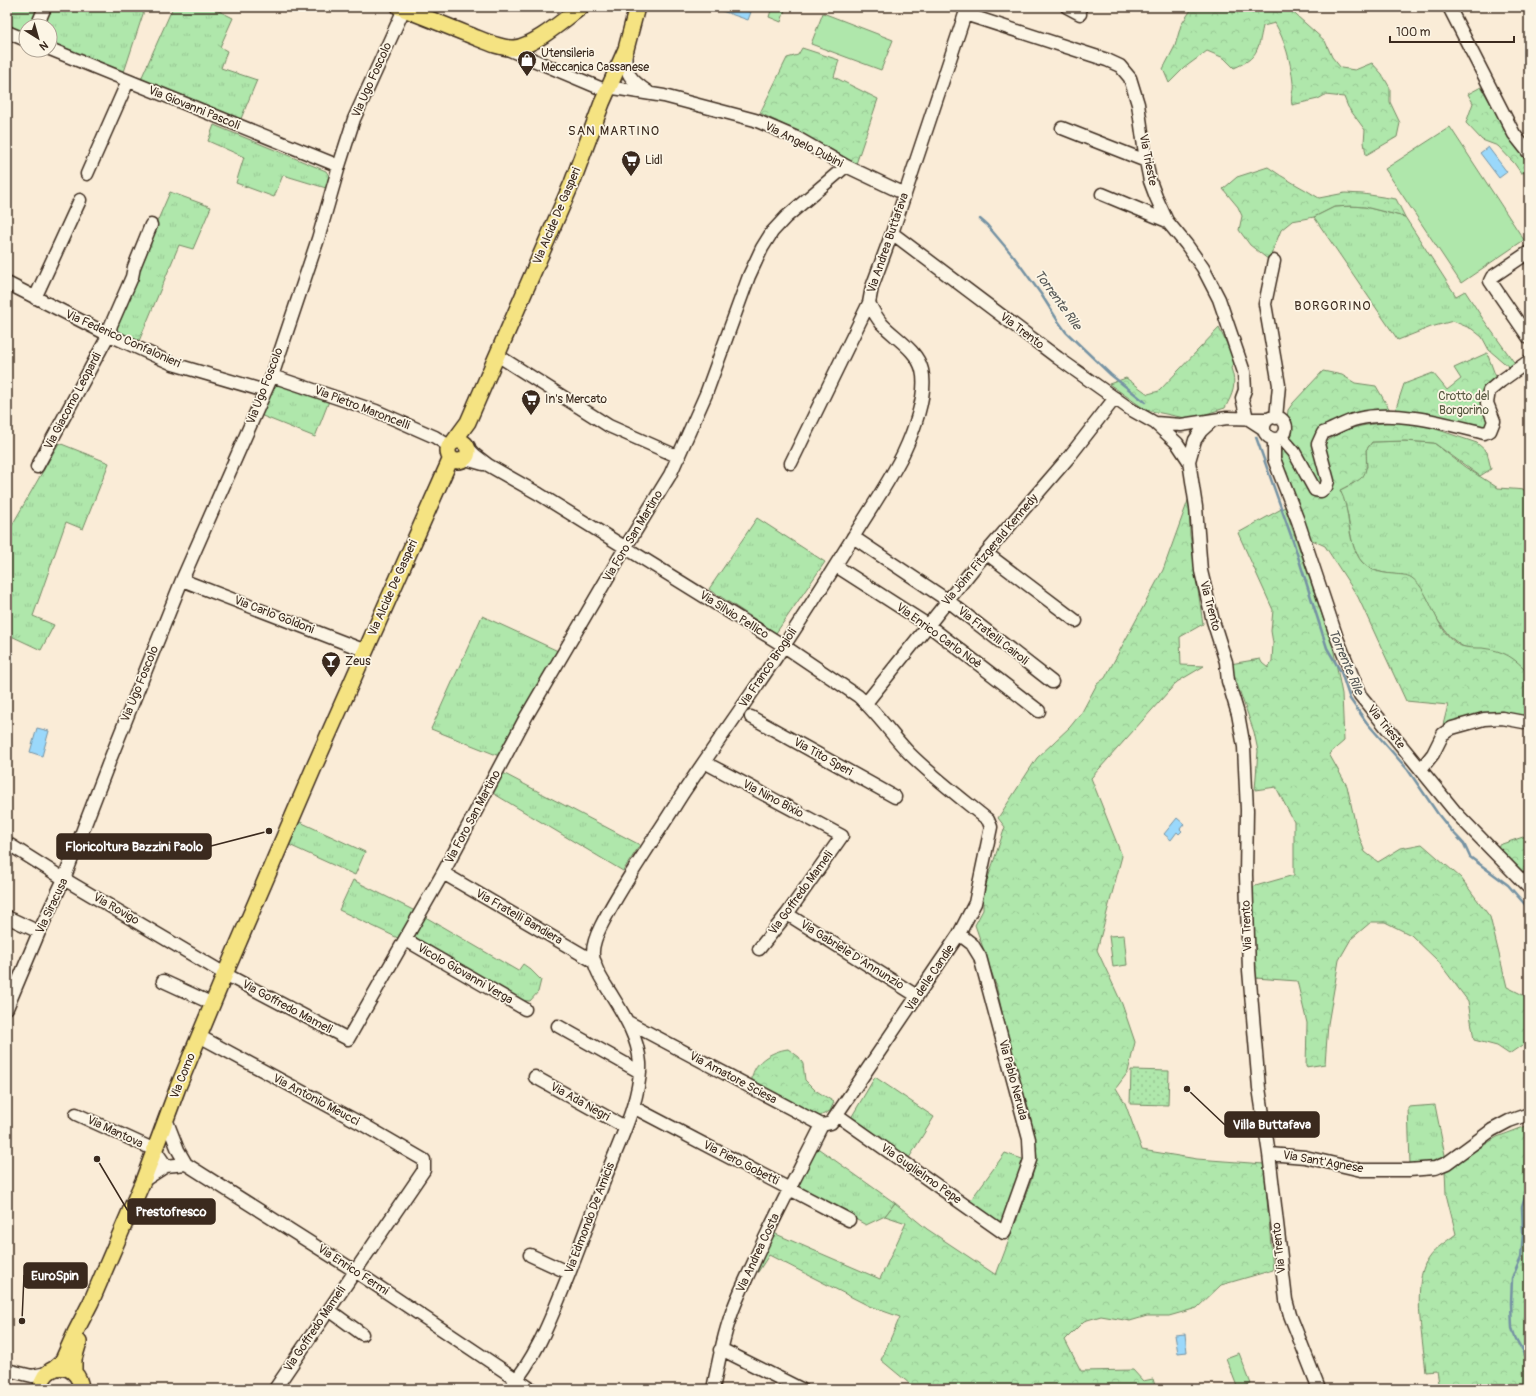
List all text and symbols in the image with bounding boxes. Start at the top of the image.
north arrow [18,18,58,58]
scale bar [1390,18,1514,44]
text: 100 m [1396,25,1431,40]
text: N [36,38,51,53]
street label: Via Ugo Foscolo [349,40,396,120]
place label: Utensileria Meccanica Cassanese [541,46,649,75]
shop icon: Utensileria Meccanica Cassanese [516,49,538,77]
street label: Via Giovanni Pascoli [146,83,242,133]
street label: Via Angelo Dubini [762,119,846,171]
district label: SAN MARTINO [568,123,660,139]
street label: Via Trieste [1136,133,1160,187]
supermarket icon: Lidl [620,149,642,177]
place label: Lidl [645,153,663,168]
street label: Via Alcide De Gasperi [530,165,584,267]
street label: Via Andrea Buttafava [864,190,912,295]
water label: Torrente Rile [1031,267,1086,334]
district label: BORGORINO [1294,298,1372,314]
street label: Via Federico Confalonieri [63,307,183,371]
street label: Via Trento [997,310,1048,353]
street label: Via Ugo Foscolo [244,345,287,426]
street label: Via Giacomo Leopardi [41,350,105,452]
street label: Via Pietro Maroncelli [312,383,412,433]
supermarket icon: In's Mercato [520,388,542,416]
park label: Crotto del Borgorino [1438,389,1490,418]
place label: In's Mercato [545,392,608,407]
street label: Via Foro San Martino [600,487,667,584]
street label: Via John Fitzgerald Kennedy [939,491,1041,609]
street label: Via Alcide De Gasperi [365,538,421,638]
street label: Via Trento [1196,579,1224,633]
street label: Via Silvio Pellico [697,588,772,643]
street label: Via Carlo Goldoni [232,593,316,637]
street label: Via Enrico Carlo Noè [893,600,985,672]
street label: Via Fratelli Cairoli [954,604,1032,668]
street label: Via Franco Brogioli [736,625,800,711]
water label: Torrente Rile [1325,627,1368,699]
street label: Via Ugo Foscolo [118,643,162,724]
bar icon: Zeus [320,650,342,678]
place label: Zeus [345,654,371,669]
street label: Via Trieste [1364,702,1408,752]
street label: Via Tito Speri [791,735,855,779]
street label: Via Foro San Martino [442,767,504,866]
street label: Via Nino Bixio [740,777,807,822]
callout: Floricoltura Bazzini Paolo [57,834,211,859]
text: Floricoltura Bazzini Paolo [65,839,203,855]
street label: Via Goffredo Mameli [765,848,837,938]
street label: Via Siracusa [33,875,72,936]
street label: Via Fratelli Bandiera [473,886,566,948]
street label: Via Rovigo [90,890,142,929]
street label: Via Trento [1239,899,1255,952]
street label: Via Gabriele D'Annunzio [797,917,907,993]
street label: Vicolo Giovanni Verga [414,940,516,1008]
street label: Via delle Candie [902,942,958,1014]
street label: Via Goffredo Mameli [239,977,335,1037]
street label: Via Pablo Neruda [995,1038,1031,1122]
street label: Via Amatore Sciesa [687,1049,780,1108]
street label: Via Como [167,1050,199,1101]
street label: Via Antonio Meucci [270,1071,362,1129]
street label: Via Ada Negri [548,1079,612,1125]
street label: Via Mantova [84,1112,146,1152]
callout: Villa Buttafava [1225,1112,1319,1137]
text: Villa Buttafava [1233,1117,1311,1133]
street label: Via Piero Gobetti [700,1137,782,1189]
street label: Via Guglielmo Pepe [878,1141,964,1207]
street label: Via Sant'Agnese [1282,1148,1364,1176]
street label: Via Edmondo De Amicis [562,1160,618,1276]
callout: Prestofresco [128,1199,215,1224]
text: Prestofresco [135,1204,207,1220]
street label: Via Andrea Costa [733,1211,783,1295]
street label: Via Trento [1269,1221,1289,1274]
street label: Via Enrico Fermi [315,1241,391,1299]
callout: EuroSpin [24,1263,87,1288]
text: EuroSpin [31,1268,80,1284]
street label: Via Goffredo Mameli [281,1283,349,1375]

